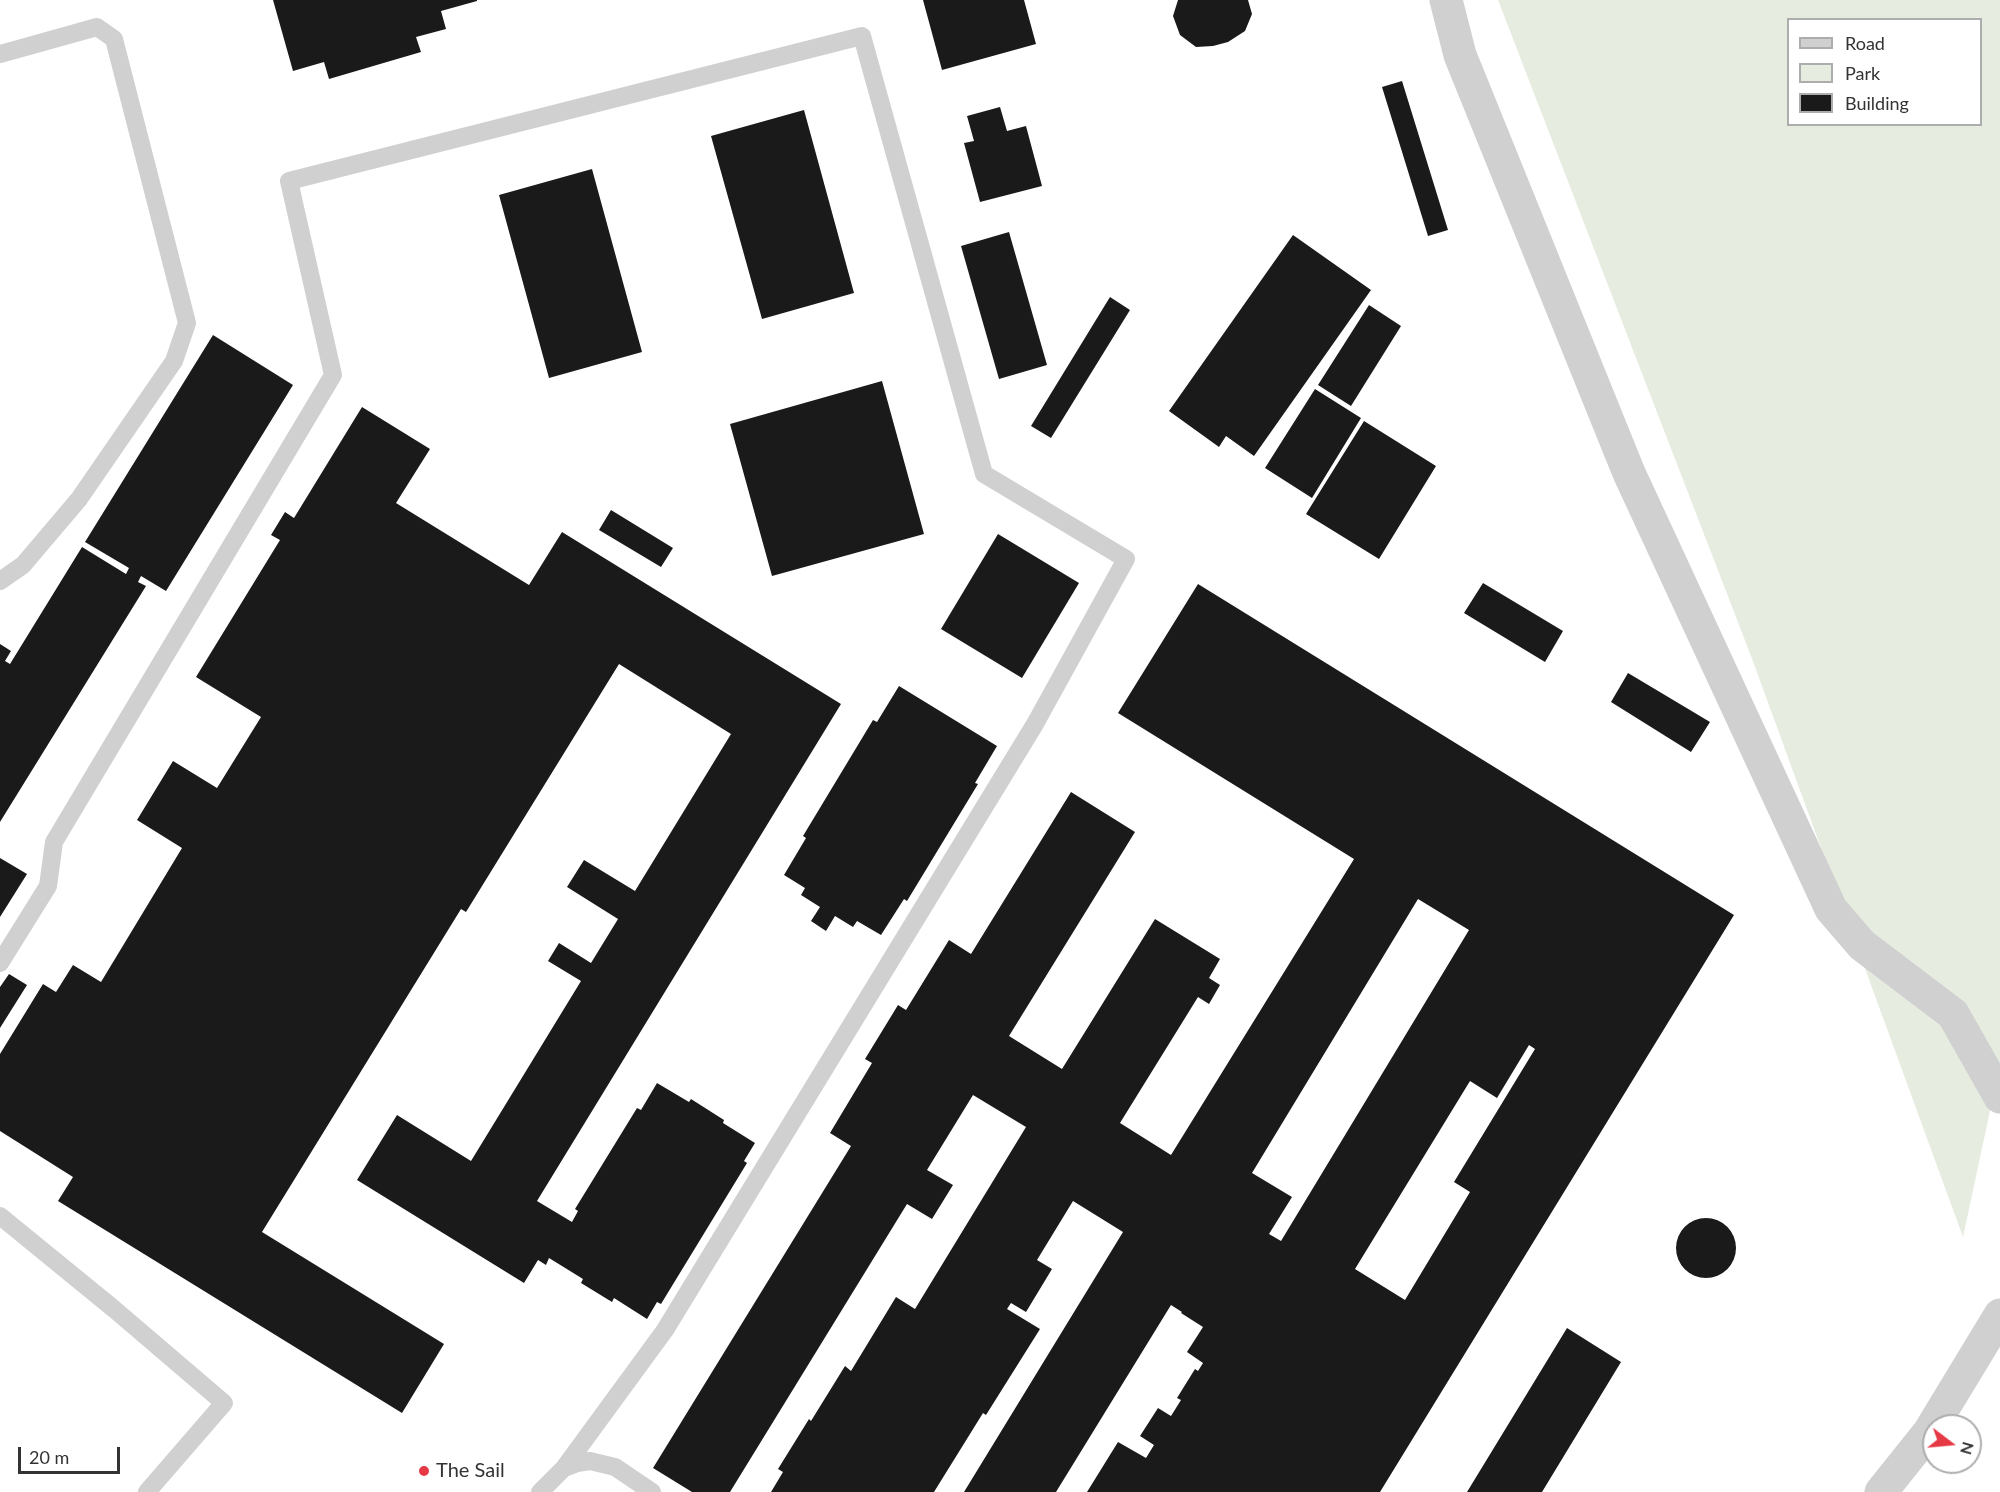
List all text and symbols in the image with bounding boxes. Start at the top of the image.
legend [1787,18,1982,126]
text: Road [1845,32,1885,54]
text: Park [1845,62,1880,84]
text: Building [1845,92,1909,114]
north arrow [1922,1414,1982,1474]
scale bar [21,1435,123,1473]
text: N [1957,1440,1979,1457]
text: 20 m [29,1446,69,1468]
place label: The Sail [436,1459,505,1483]
marker: The Sail [417,1464,431,1478]

